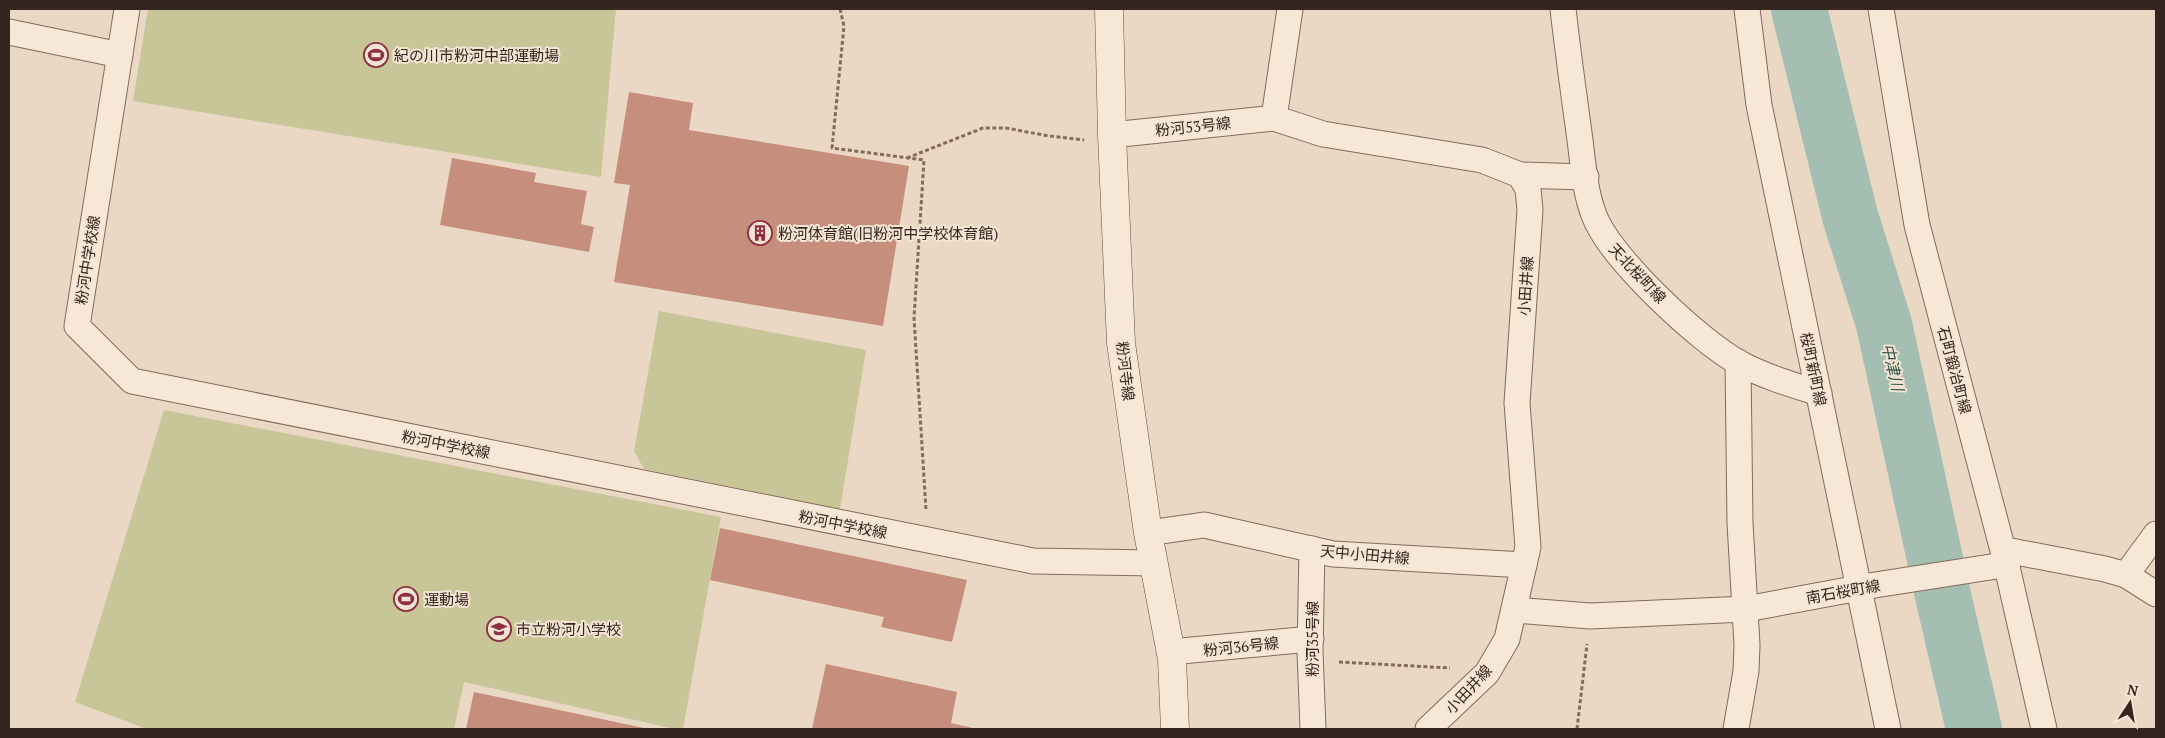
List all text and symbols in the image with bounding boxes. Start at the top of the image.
sports icon: 紀の川市粉河中部運動場 [363,42,389,68]
place label: 紀の川市粉河中部運動場 [394,45,559,65]
street label: 粉河53号線 [1154,112,1232,140]
street label: 粉河中学校線 [70,214,104,306]
building icon: 粉河体育館(旧粉河中学校体育館) [747,220,773,246]
place label: 粉河体育館(旧粉河中学校体育館) [778,223,998,243]
street label: 天北桜町線 [1605,239,1671,307]
street label: 小田井線 [1513,255,1537,317]
street label: 石町鍛冶町線 [1934,324,1976,416]
street label: 桜町新町線 [1796,330,1832,408]
street label: 粉河寺線 [1112,340,1140,402]
water label: 中津川 [1877,341,1910,395]
street label: 粉河中学校線 [400,426,492,462]
street label: 粉河中学校線 [797,506,889,542]
street label: 天中小田井線 [1319,540,1411,568]
street label: 南石桜町線 [1804,575,1882,607]
sports icon: 運動場 [393,586,419,612]
place label: 運動場 [424,589,469,609]
street label: 粉河35号線 [1302,601,1322,677]
school or university icon: 市立粉河小学校 [486,616,512,642]
place label: 市立粉河小学校 [516,619,621,639]
street label: 粉河36号線 [1202,632,1280,660]
street label: 小田井線 [1440,660,1496,718]
north arrow [2105,678,2155,728]
text: N [2126,679,2140,700]

